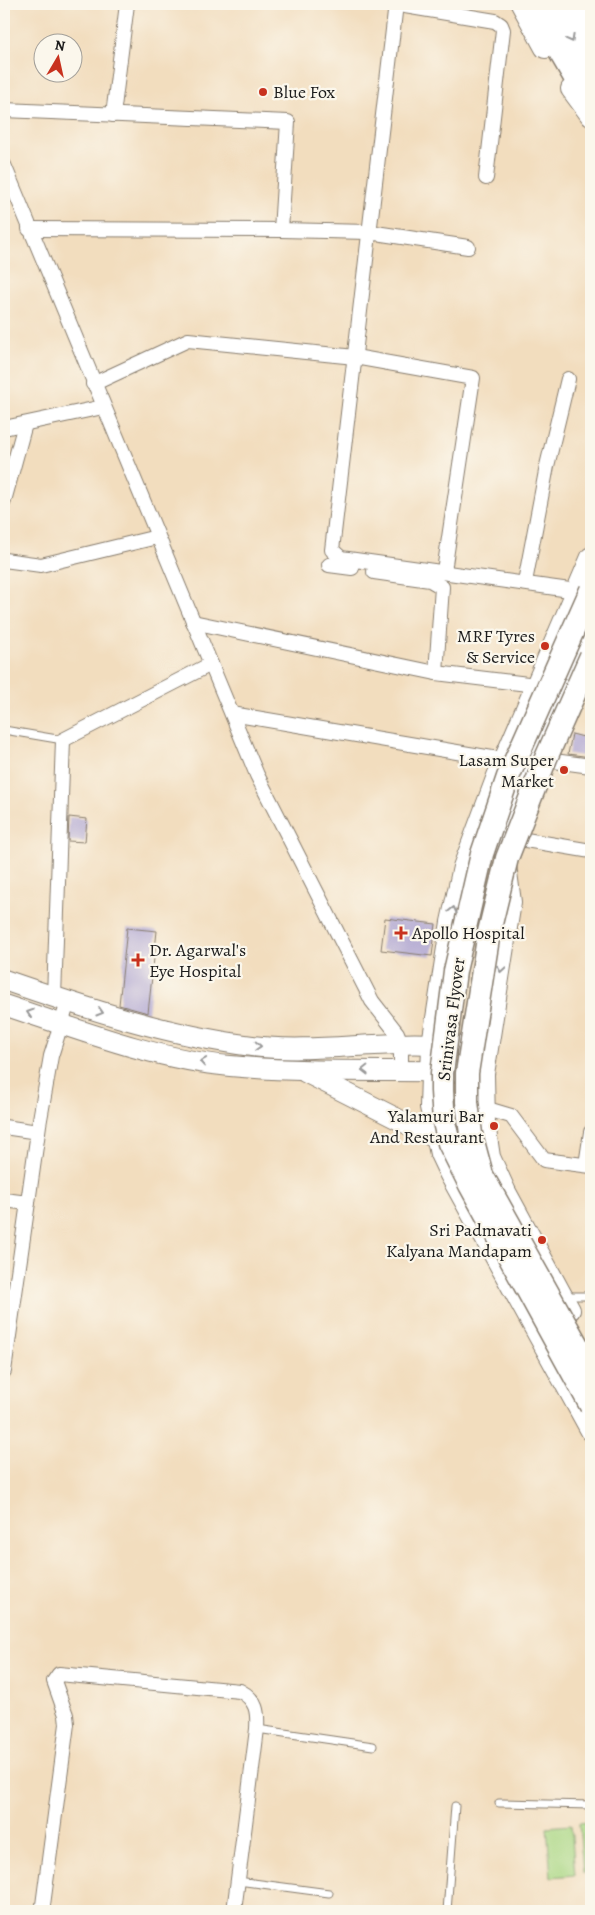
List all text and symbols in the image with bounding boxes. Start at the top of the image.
north arrow [32,32,82,82]
one-way arrow [565,34,575,43]
text: N [53,35,66,56]
place label: Blue Fox [273,80,336,104]
marker: Blue Fox [257,86,269,98]
place label: MRF Tyres & Service [457,624,535,669]
marker: MRF Tyres & Service [539,640,551,652]
place label: Lasam Super Market [459,748,554,793]
marker: Lasam Super Market [558,764,570,776]
one-way arrow [447,905,458,914]
place label: Apollo Hospital [411,921,525,945]
marker: Apollo Hospital [394,926,408,940]
place label: Dr. Agarwal's Eye Hospital [149,938,246,983]
marker: Dr. Agarwal's Eye Hospital [131,953,145,967]
street label: Srinivasa Flyover [432,956,470,1082]
one-way arrow [496,965,506,974]
one-way arrow [95,1006,103,1016]
one-way arrow [26,1009,34,1019]
one-way arrow [255,1041,263,1052]
one-way arrow [198,1057,206,1068]
one-way arrow [360,1065,368,1075]
place label: Yalamuri Bar And Restaurant [369,1104,484,1149]
marker: Yalamuri Bar And Restaurant [488,1120,500,1132]
place label: Sri Padmavati Kalyana Mandapam [386,1218,532,1263]
marker: Sri Padmavati Kalyana Mandapam [536,1234,548,1246]

